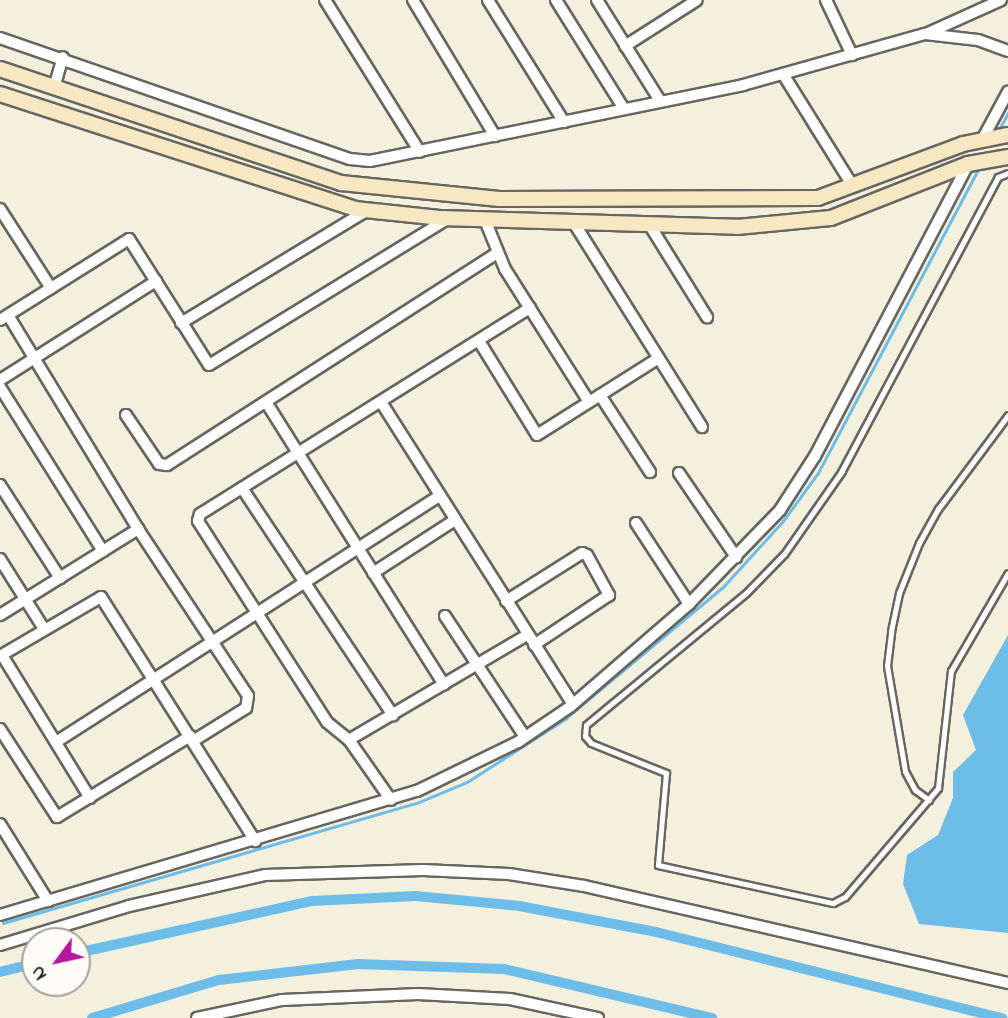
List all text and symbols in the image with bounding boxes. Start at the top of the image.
north arrow [21,927,91,997]
text: N [25,960,54,985]

